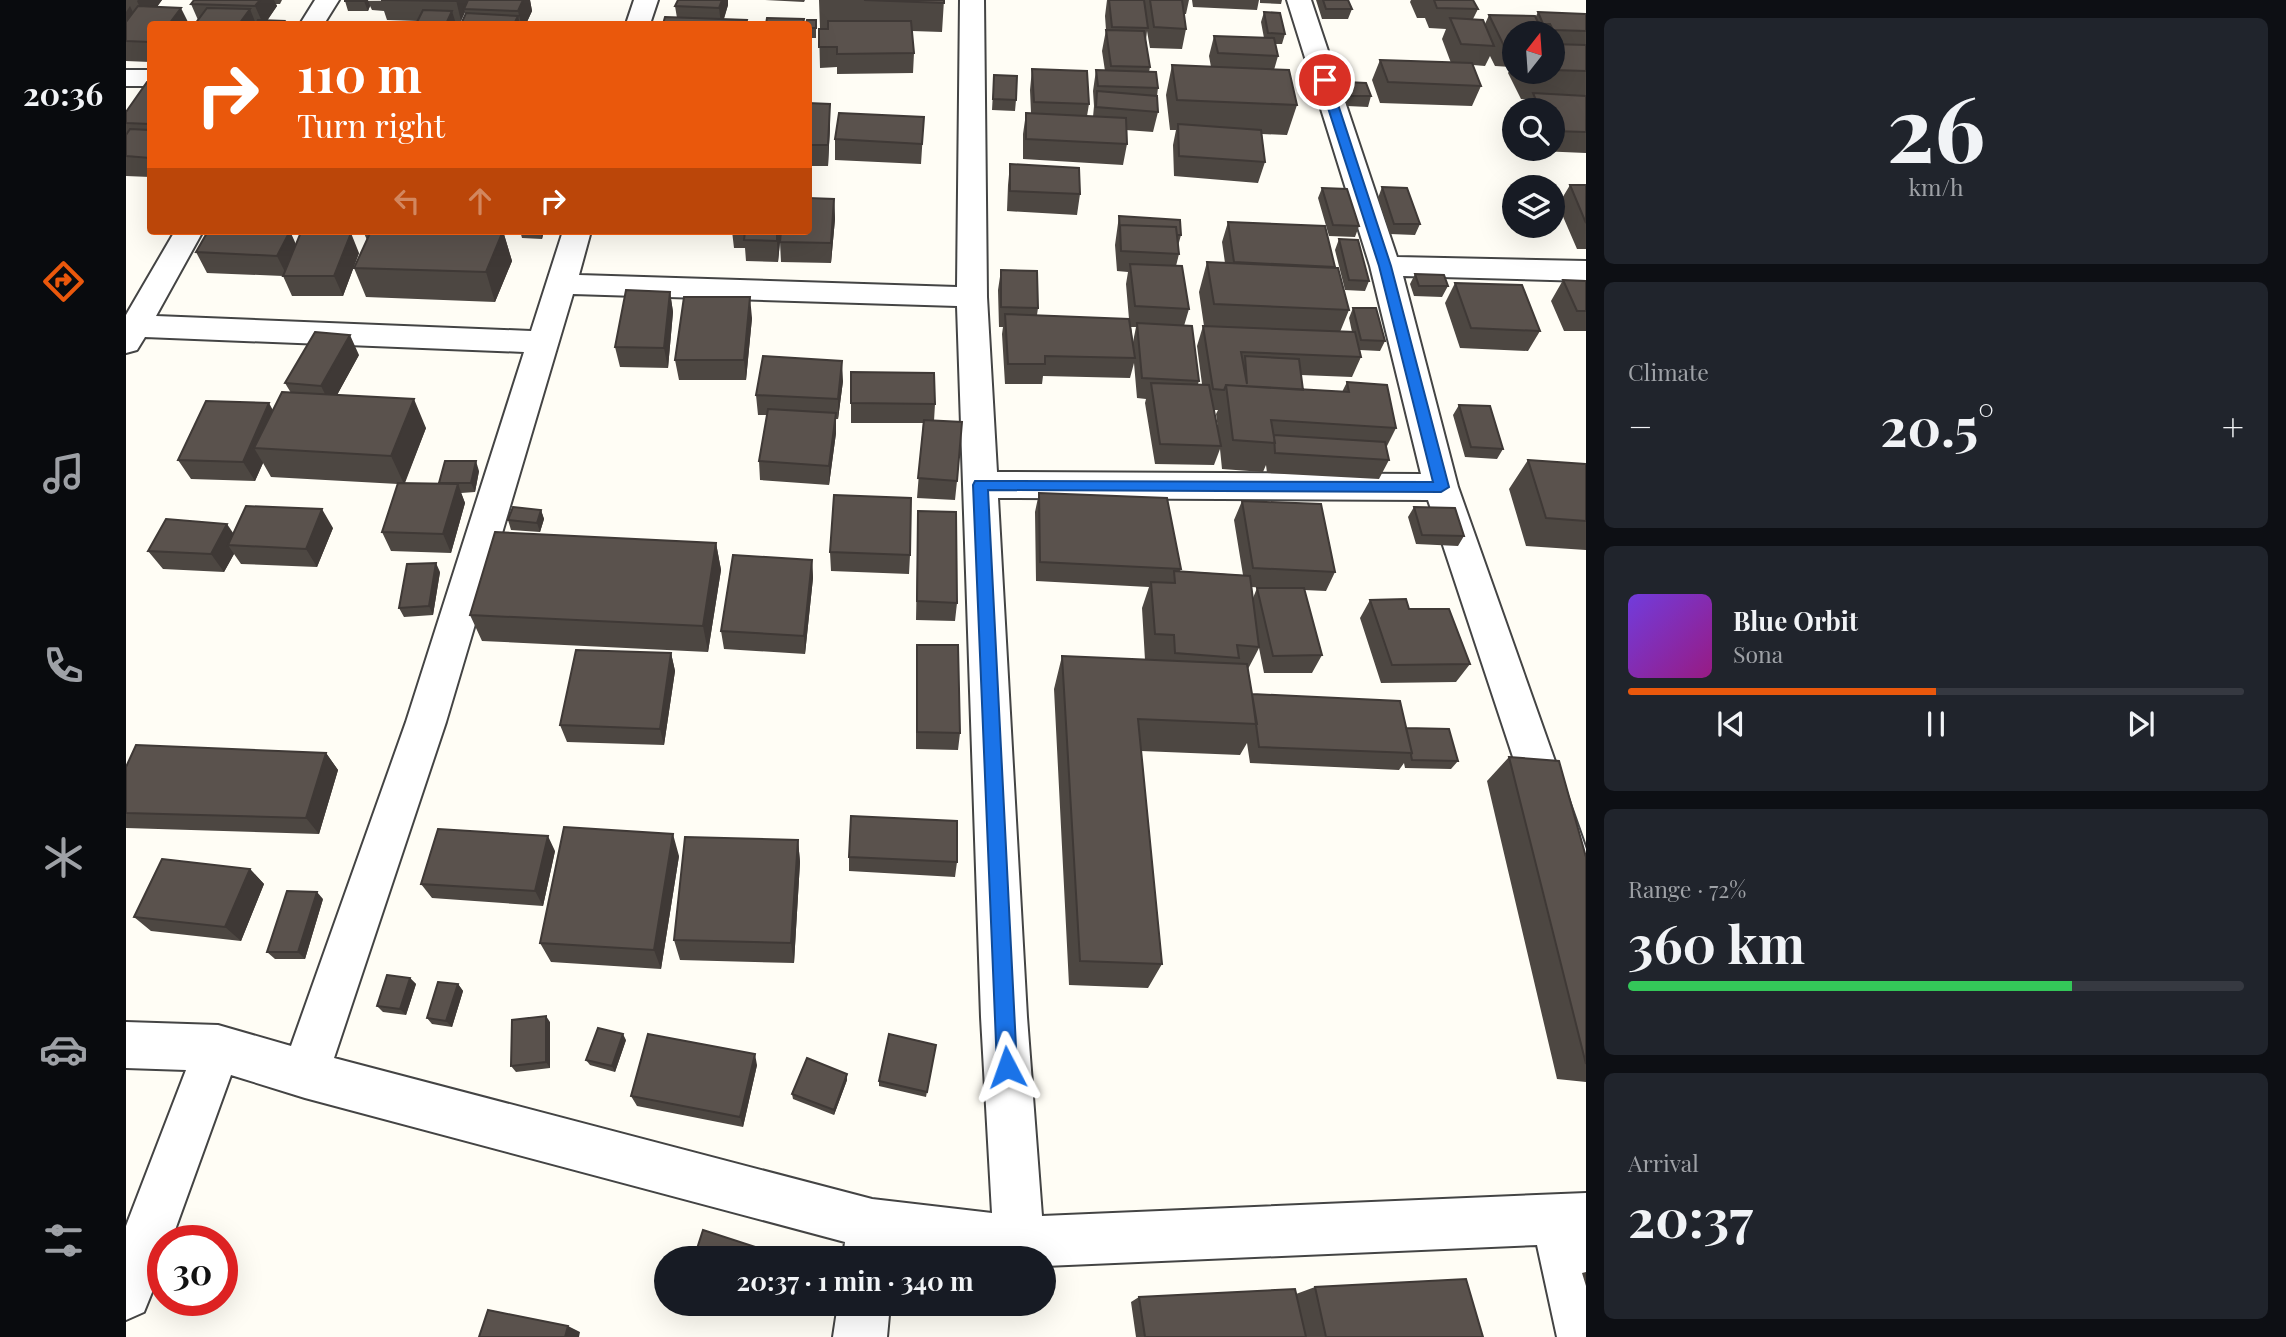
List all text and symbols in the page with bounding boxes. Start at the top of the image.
north arrow [1502,21,1564,84]
map controls [1502,21,1565,238]
text: 110 m [297,40,422,105]
icon: right [182,49,273,140]
pin [1295,50,1355,110]
icon: arrive [1306,61,1344,99]
text: 26 [1887,65,1985,186]
text: 20:36 [23,71,103,114]
button: search [1502,98,1565,161]
text: Turn right [297,103,445,146]
text: km/h [1908,171,1964,202]
button: layers [1502,175,1565,238]
icon: left [388,182,426,220]
icon: ahead [461,182,499,220]
icon: right [534,182,572,220]
icon: directions [39,257,88,306]
text: Climate [1628,356,1709,387]
text: 20.5° [1880,391,1994,460]
text: − [1628,400,1653,451]
text: + [2222,400,2244,451]
icon: music [39,449,88,498]
text: Blue Orbit [1733,603,1858,638]
text: Sona [1733,638,1783,669]
icon: phone [39,641,88,690]
icon: previous [1712,705,1750,743]
icon: pause [1917,705,1955,743]
icon: next [2122,705,2160,743]
icon: climate [39,833,88,882]
text: Range · 72% [1628,873,1746,904]
text: 360 km [1628,908,1805,977]
icon: car [39,1025,88,1074]
position arrow [970,1030,1044,1104]
text: Arrival [1628,1147,1699,1178]
text: 20:37 [1628,1182,1753,1251]
icon: filters [39,1216,88,1265]
speed limit sign: 30 [147,1225,238,1316]
text: 20:37 · 1 min · 340 m [737,1263,973,1298]

